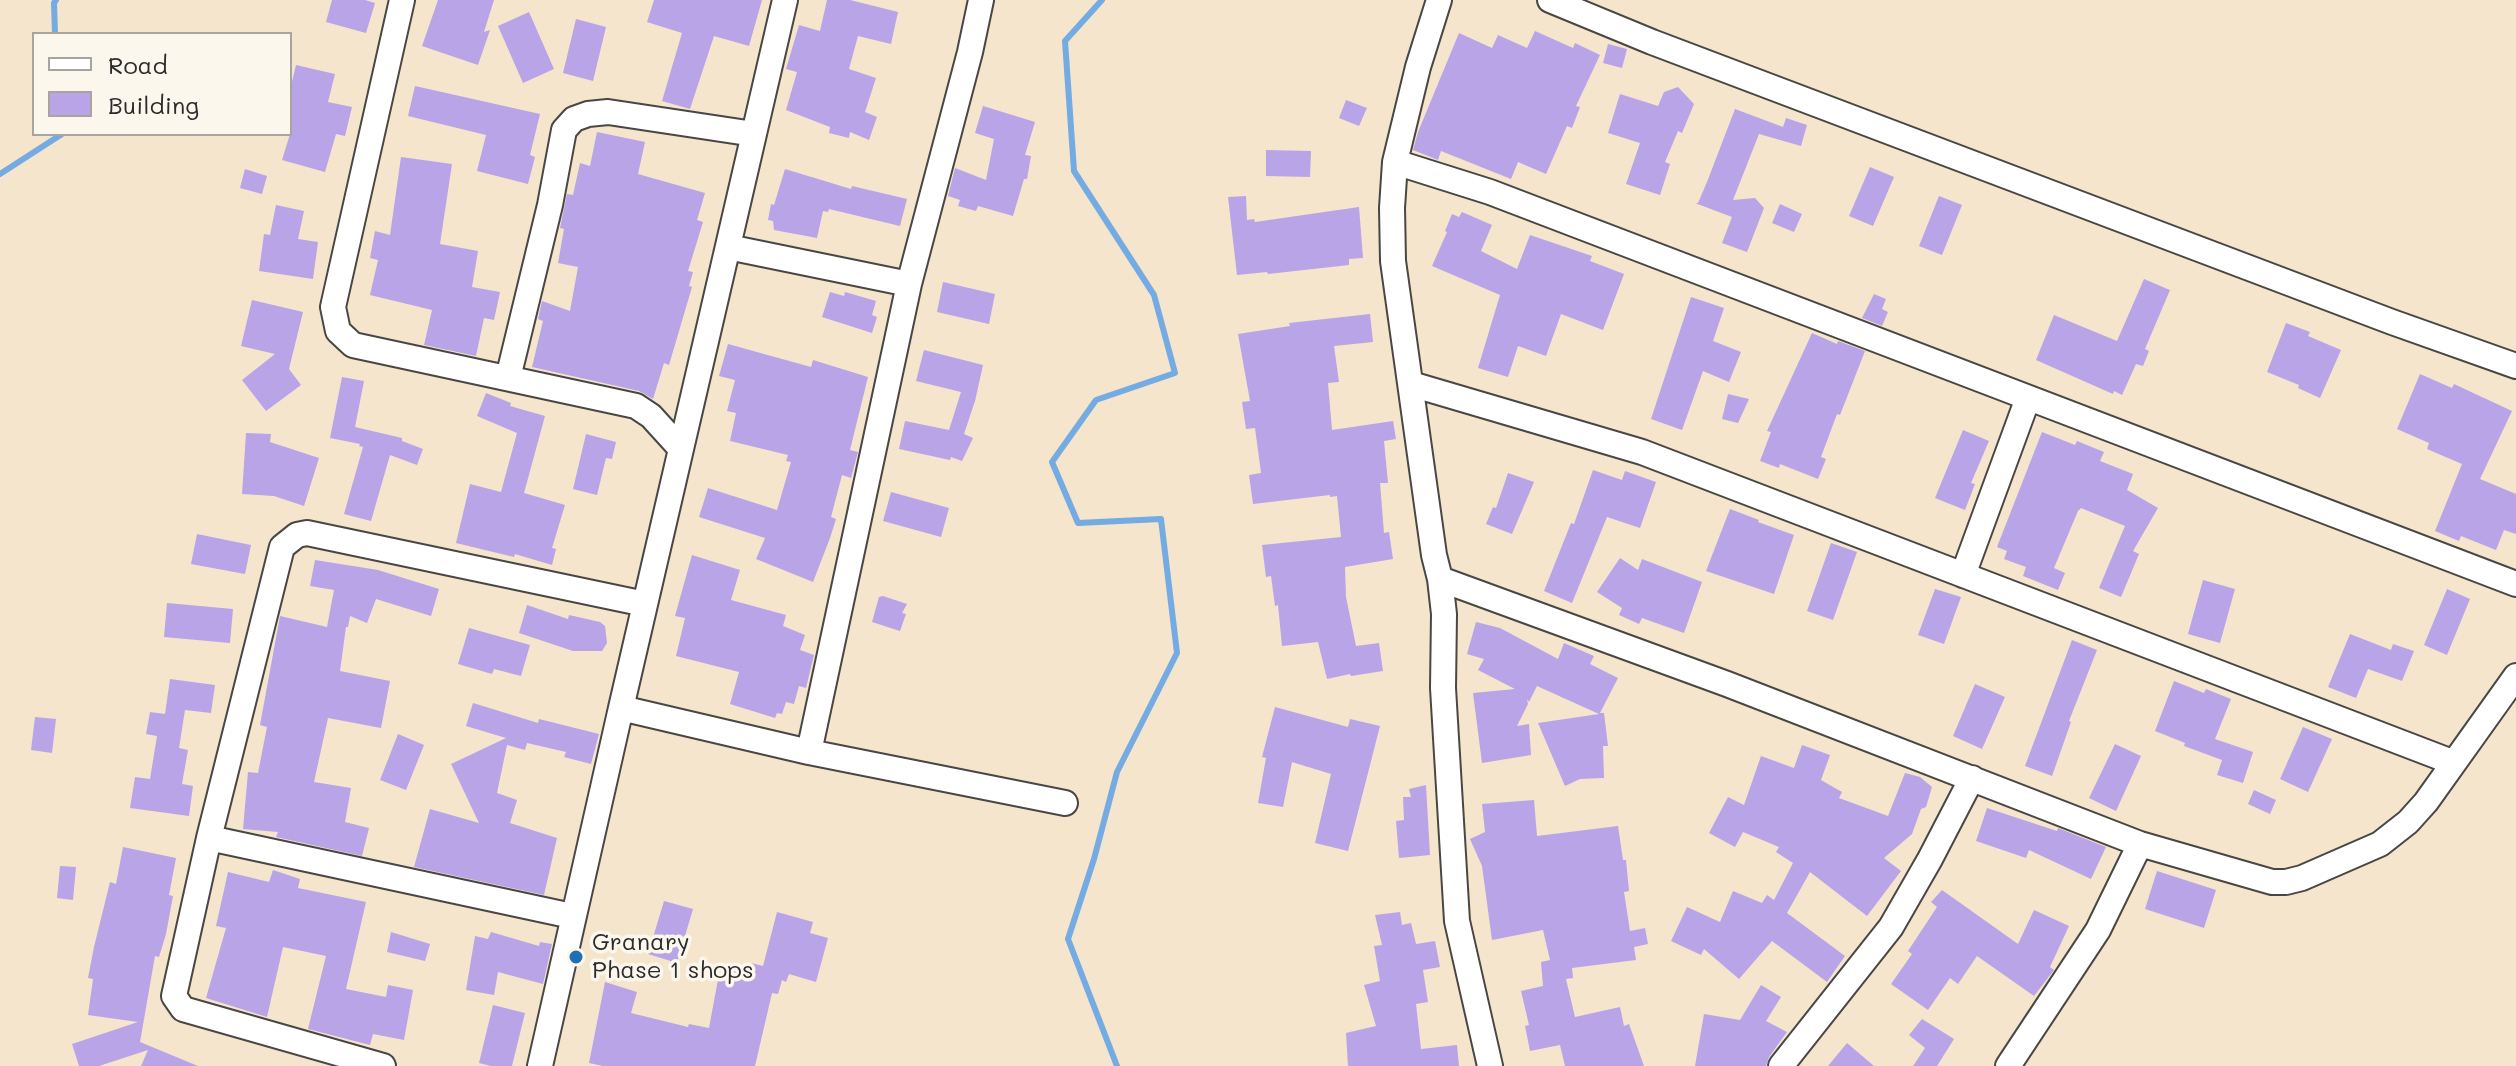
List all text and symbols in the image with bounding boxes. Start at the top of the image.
legend [32,32,292,136]
text: Road [108,49,168,80]
text: Building [108,89,199,120]
place label: Granary Phase 1 shops [592,929,754,985]
marker: Granary Phase 1 shops [567,948,585,966]

